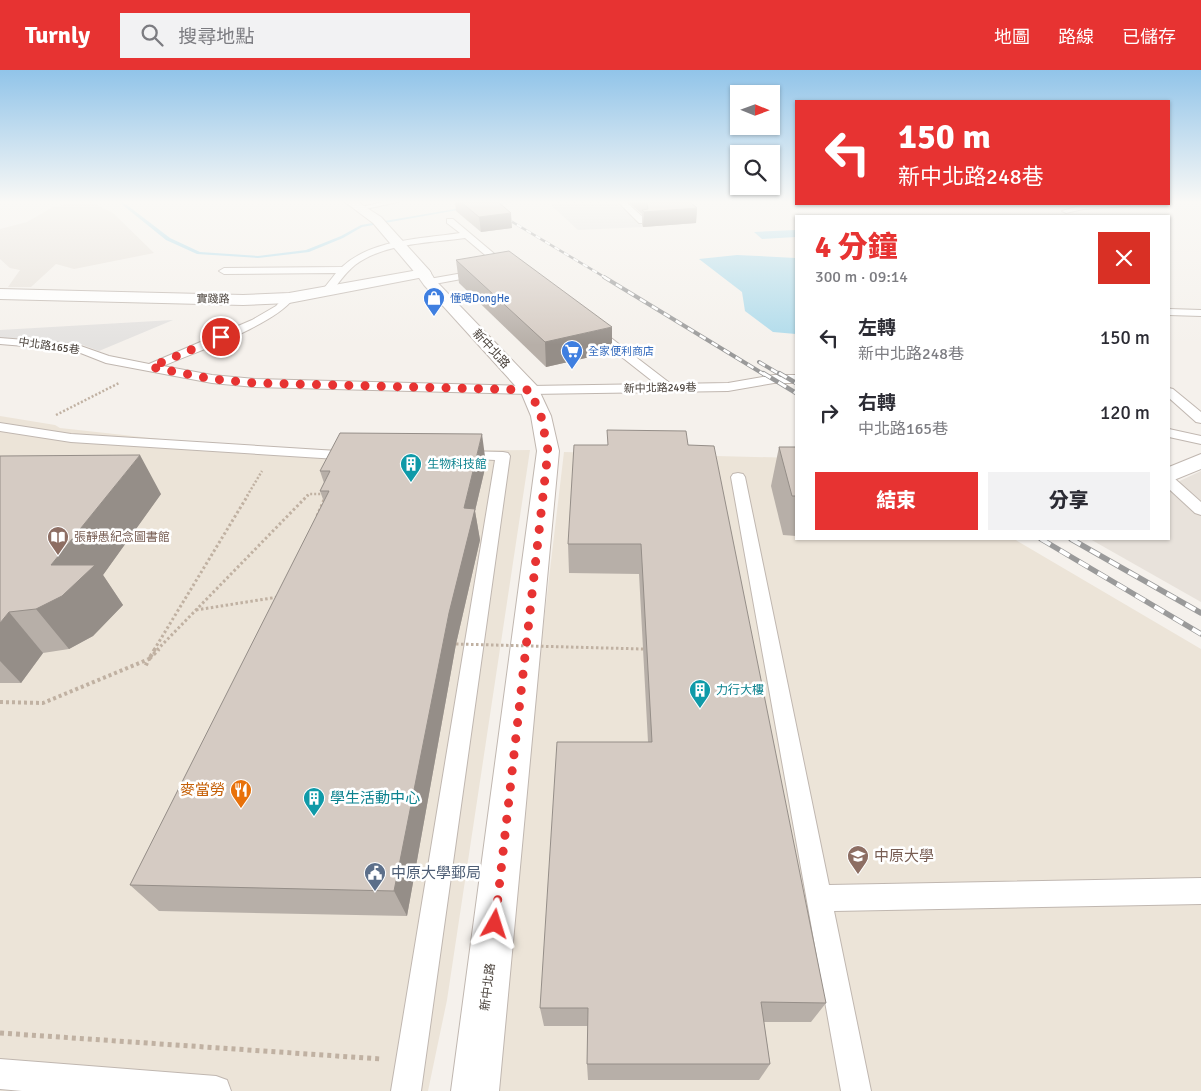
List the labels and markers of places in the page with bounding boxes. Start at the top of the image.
shop icon: 懂喝DongHe [422,286,446,317]
place label: 懂喝DongHe [450,292,510,305]
pin [200,316,242,358]
supermarket icon: 全家便利商店 [560,339,584,370]
place label: 全家便利商店 [588,345,654,358]
building icon: 生物科技館 [399,452,423,483]
place label: 生物科技館 [427,457,487,472]
library icon: 張靜愚紀念圖書館 [46,525,70,556]
place label: 張靜愚紀念圖書館 [74,530,170,545]
building icon: 力行大樓 [688,678,712,709]
place label: 力行大樓 [716,683,764,698]
restaurant icon: 麥當勞 [229,778,253,809]
place label: 麥當勞 [180,781,225,799]
building icon: 學生活動中心 [302,786,326,817]
place label: 學生活動中心 [330,789,420,807]
school or university icon: 中原大學 [846,844,870,875]
place label: 中原大學 [874,847,934,865]
public building icon: 中原大學郵局 [363,861,387,892]
place label: 中原大學郵局 [391,864,481,882]

